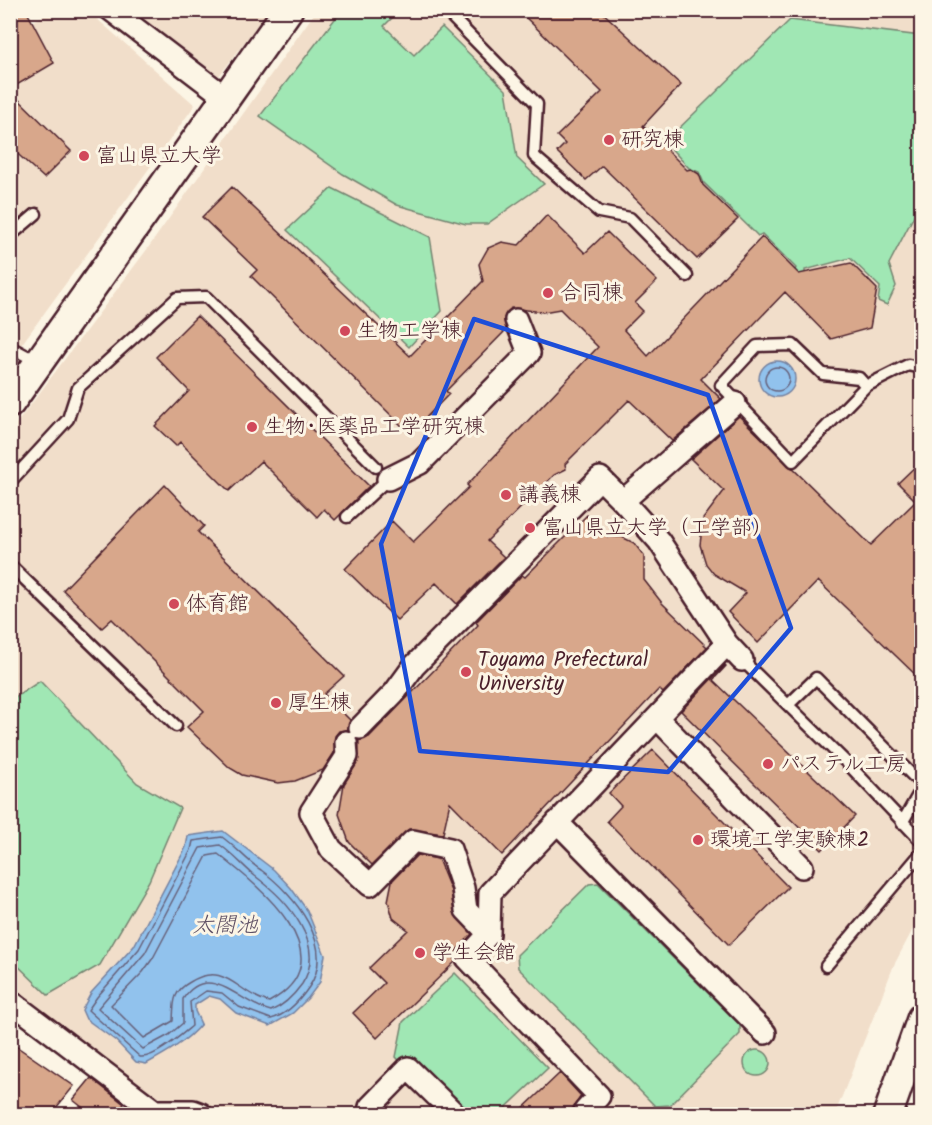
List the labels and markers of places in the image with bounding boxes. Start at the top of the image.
place label: 研究棟 [621,124,684,157]
marker: 研究棟 [602,133,616,147]
place label: 富山県立大学 [96,140,222,173]
marker: 富山県立大学 [77,149,91,163]
place label: 合同棟 [560,277,623,310]
marker: 合同棟 [541,286,555,300]
place label: 生物工学棟 [357,315,462,348]
marker: 生物工学棟 [338,324,352,338]
place label: 生物･医薬品工学研究棟 [264,411,485,444]
marker: 生物･医薬品工学研究棟 [245,420,259,434]
place label: 講義棟 [518,479,581,512]
marker: 講義棟 [499,488,513,502]
place label: 富山県立大学（工学部） [542,512,773,545]
marker: 富山県立大学（工学部） [523,521,537,535]
place label: 体育館 [186,588,249,621]
marker: 体育館 [167,597,181,611]
place label: Toyama Prefectural University [478,644,648,701]
marker: Toyama Prefectural University [459,665,473,679]
place label: 厚生棟 [288,687,351,720]
marker: 厚生棟 [269,696,283,710]
place label: パステル工房 [780,748,906,781]
marker: パステル工房 [761,757,775,771]
place label: 環境工学実験棟2 [710,824,869,857]
marker: 環境工学実験棟2 [691,833,705,847]
place label: 学生会館 [432,937,516,970]
marker: 学生会館 [413,946,427,960]

